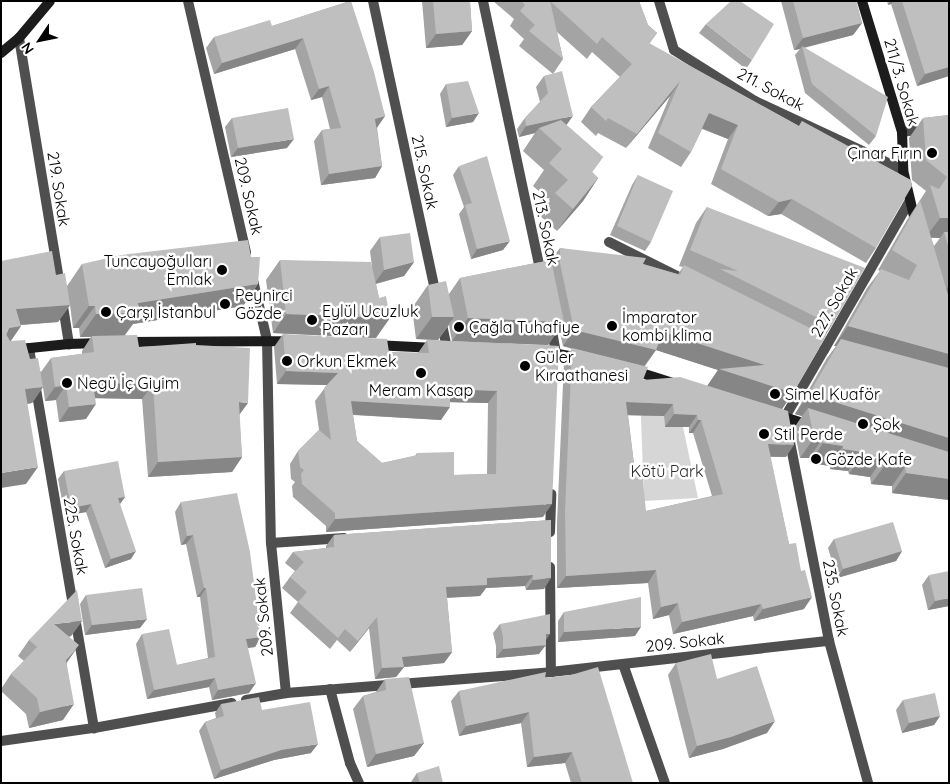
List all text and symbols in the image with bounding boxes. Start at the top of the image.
north arrow [15,15,65,65]
street label: 211/3. Sokak [880,36,924,128]
text: N [17,39,38,58]
street label: 211. Sokak [734,63,808,115]
street label: 215. Sokak [408,133,442,211]
place label: Çınar Fırın [847,143,922,163]
marker: Çınar Fırın [926,147,938,159]
street label: 219. Sokak [44,150,74,228]
street label: 209. Sokak [231,155,267,237]
street label: 213. Sokak [529,189,563,267]
place label: Tuncayoğulları Emlak [104,251,212,289]
marker: Tuncayoğulları Emlak [216,264,228,276]
street label: 227. Sokak [806,264,862,340]
place label: Peynirci Gözde [235,285,293,323]
marker: Peynirci Gözde [219,298,231,310]
place label: Eylül Ucuzluk Pazarı [322,301,418,339]
place label: Çarşı İstanbul [116,302,216,322]
marker: Çarşı İstanbul [100,306,112,318]
place label: İmparator kombi klima [622,307,712,345]
marker: Eylül Ucuzluk Pazarı [306,314,318,326]
place label: Çağla Tuhafiye [469,317,580,337]
marker: İmparator kombi klima [606,320,618,332]
marker: Çağla Tuhafiye [453,321,465,333]
place label: Güler Kıraathanesi [535,347,628,385]
place label: Orkun Ekmek [297,351,396,371]
marker: Orkun Ekmek [281,355,293,367]
marker: Güler Kıraathanesi [519,360,531,372]
marker: Meram Kasap [415,367,427,379]
place label: Negü İç Giyim [77,373,179,393]
marker: Negü İç Giyim [61,377,73,389]
place label: Meram Kasap [369,380,473,400]
place label: Simel Kuaför [785,384,880,404]
marker: Simel Kuaför [769,388,781,400]
place label: Şok [873,414,900,434]
marker: Şok [857,418,869,430]
place label: Stil Perde [774,424,843,444]
marker: Stil Perde [758,428,770,440]
place label: Gözde Kafe [826,449,912,469]
marker: Gözde Kafe [810,453,822,465]
park label: Kötü Park [630,461,704,481]
street label: 225. Sokak [60,496,92,576]
street label: 235. Sokak [819,558,853,638]
street label: 209. Sokak [249,577,277,657]
street label: 209. Sokak [645,628,725,656]

